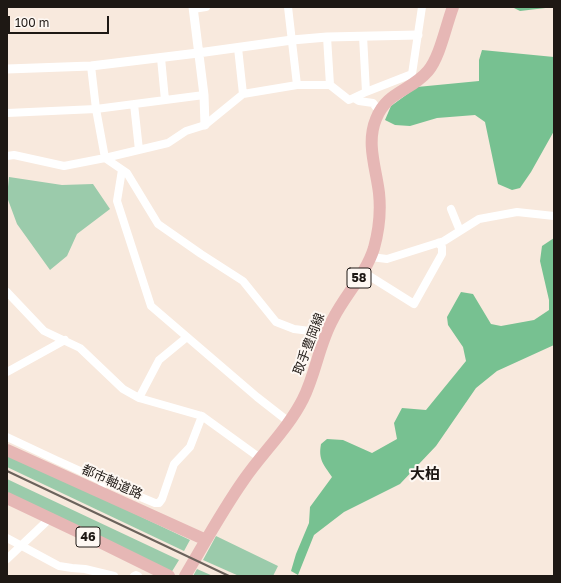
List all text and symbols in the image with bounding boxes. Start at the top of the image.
scale bar [10,8,111,34]
text: 100 m [15,15,49,30]
road number: 58 [347,268,371,288]
street label: 取手豊岡線 [290,311,328,377]
street label: 都市軸道路 [79,462,145,502]
district label: 大柏 [410,465,440,483]
road number: 46 [76,527,100,547]

